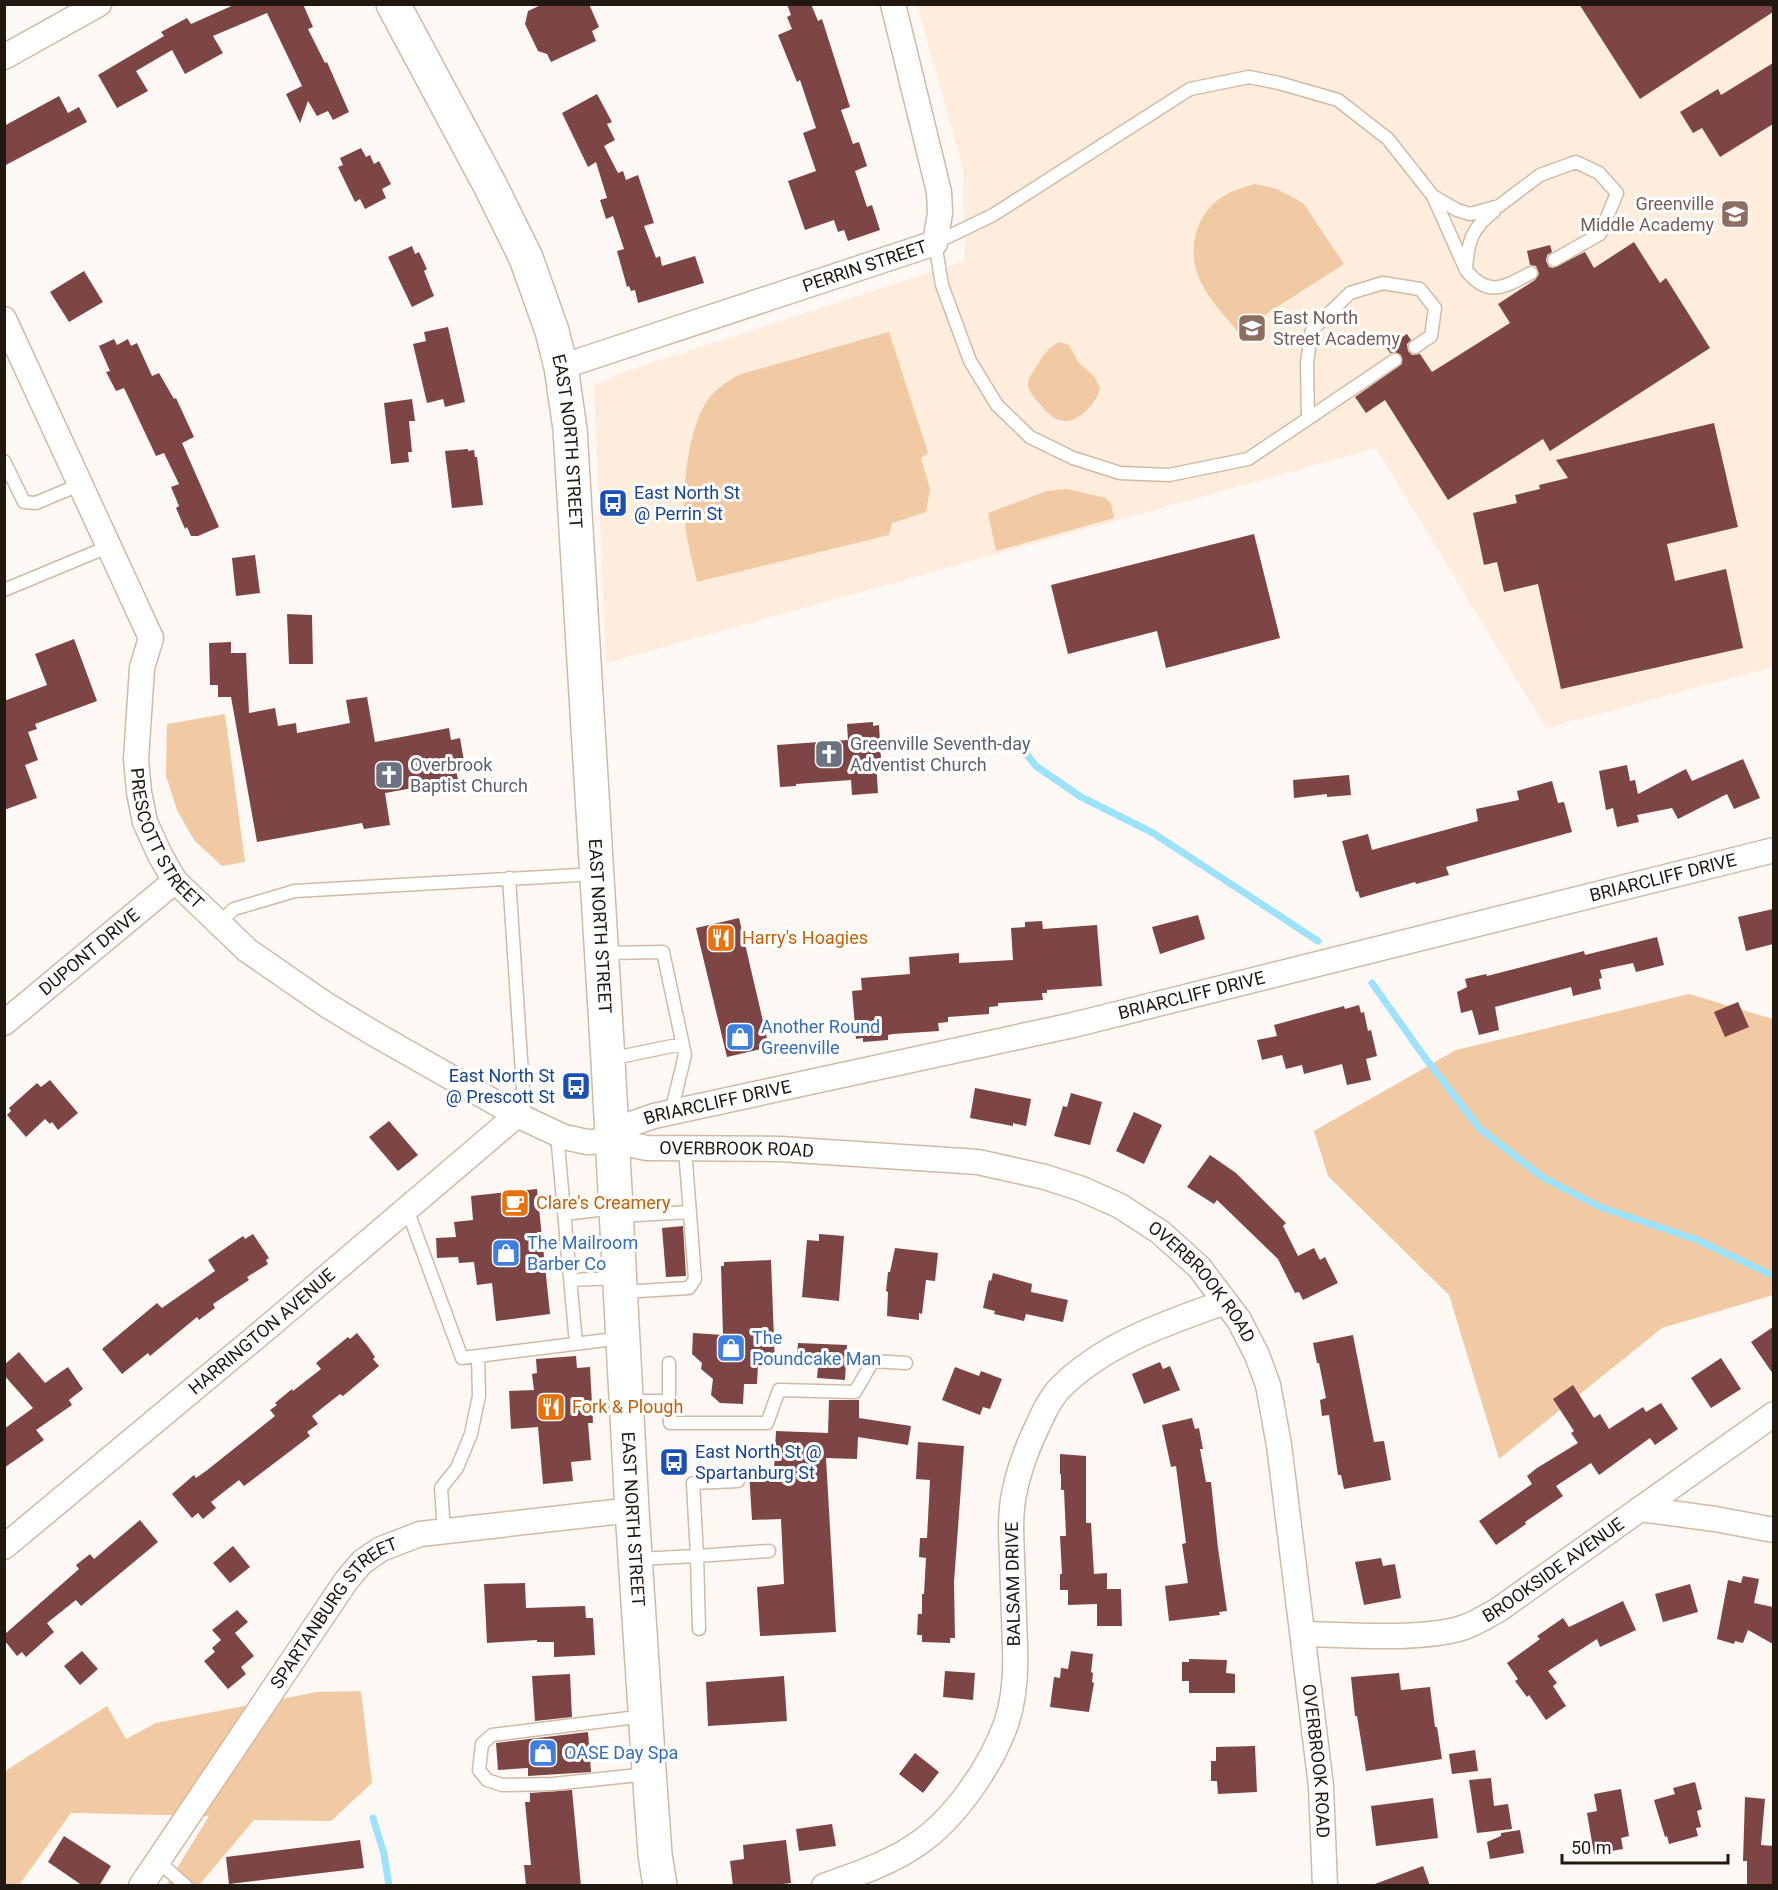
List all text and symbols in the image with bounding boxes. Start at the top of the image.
place label: Greenville Middle Academy [1580,193,1714,235]
school or university icon: Greenville Middle Academy [1719,198,1751,230]
street label: PERRIN STREET [800,235,930,296]
place label: East North Street Academy [1273,307,1400,349]
school or university icon: East North Street Academy [1236,312,1268,344]
street label: EAST NORTH STREET [548,352,587,529]
place label: East North St @ Perrin St [634,482,740,524]
bus stop icon: East North St @ Perrin St [597,487,629,519]
place label: Greenville Seventh-day Adventist Church [850,733,1031,775]
church icon: Greenville Seventh-day Adventist Church [813,738,845,770]
place label: Overbrook Baptist Church [410,754,528,796]
church icon: Overbrook Baptist Church [373,759,405,791]
street label: PRESCOTT STREET [127,767,209,913]
street label: EAST NORTH STREET [585,838,616,1014]
street label: BRIARCLIFF DRIVE [1587,849,1738,906]
street label: DUPONT DRIVE [35,904,144,999]
restaurant icon: Harry's Hoagies [705,922,737,954]
place label: Harry's Hoagies [742,927,868,948]
street label: BRIARCLIFF DRIVE [1116,967,1267,1023]
place label: Another Round Greenville [761,1016,880,1058]
shop icon: Another Round Greenville [724,1021,756,1053]
place label: East North St @ Prescott St [446,1065,555,1107]
bus stop icon: East North St @ Prescott St [560,1070,592,1102]
street label: BRIARCLIFF DRIVE [641,1076,793,1129]
street label: OVERBROOK ROAD [659,1137,815,1161]
cafe icon: Clare's Creamery [499,1187,531,1219]
place label: Clare's Creamery [536,1192,671,1213]
street label: OVERBROOK ROAD [1144,1216,1260,1346]
place label: The Mailroom Barber Co [527,1232,638,1274]
shop icon: The Mailroom Barber Co [490,1237,522,1269]
street label: HARRINGTON AVENUE [184,1264,339,1399]
place label: The Poundcake Man [752,1327,881,1369]
shop icon: The Poundcake Man [715,1332,747,1364]
restaurant icon: Fork & Plough [535,1391,567,1423]
place label: Fork & Plough [572,1396,683,1417]
street label: EAST NORTH STREET [618,1431,649,1607]
place label: East North St @ Spartanburg St [695,1441,822,1483]
bus stop icon: East North St @ Spartanburg St [658,1446,690,1478]
street label: BROOKSIDE AVENUE [1479,1513,1628,1627]
street label: BALSAM DRIVE [1001,1521,1024,1647]
street label: SPARTANBURG STREET [266,1533,400,1693]
street label: OVERBROOK ROAD [1299,1683,1334,1838]
shop icon: OASE Day Spa [527,1737,559,1769]
place label: OASE Day Spa [564,1742,678,1763]
scale bar [1562,1827,1728,1865]
text: 50 m [1571,1837,1611,1858]

